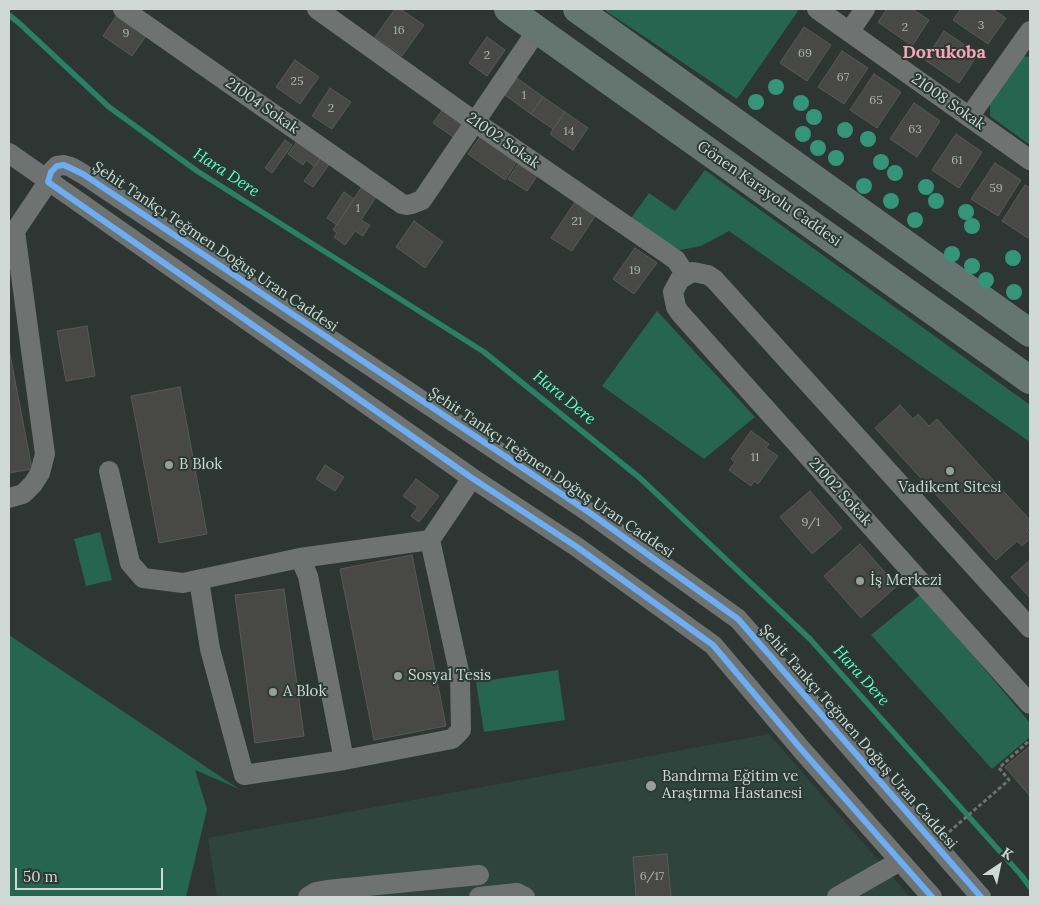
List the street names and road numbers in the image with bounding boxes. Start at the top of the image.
street label: 21008 Sokak [908,70,988,134]
street label: 21004 Sokak [222,74,302,138]
street label: 21002 Sokak [463,109,543,173]
street label: Gönen Karayolu Caddesi [694,137,844,251]
street label: Şehit Tankçı Teğmen Doğuş Uran Caddesi [89,158,341,336]
street label: Şehit Tankçı Teğmen Doğuş Uran Caddesi [425,384,677,562]
street label: 21002 Sokak [805,454,875,530]
street label: Şehit Tankçı Teğmen Doğuş Uran Caddesi [755,621,961,853]

